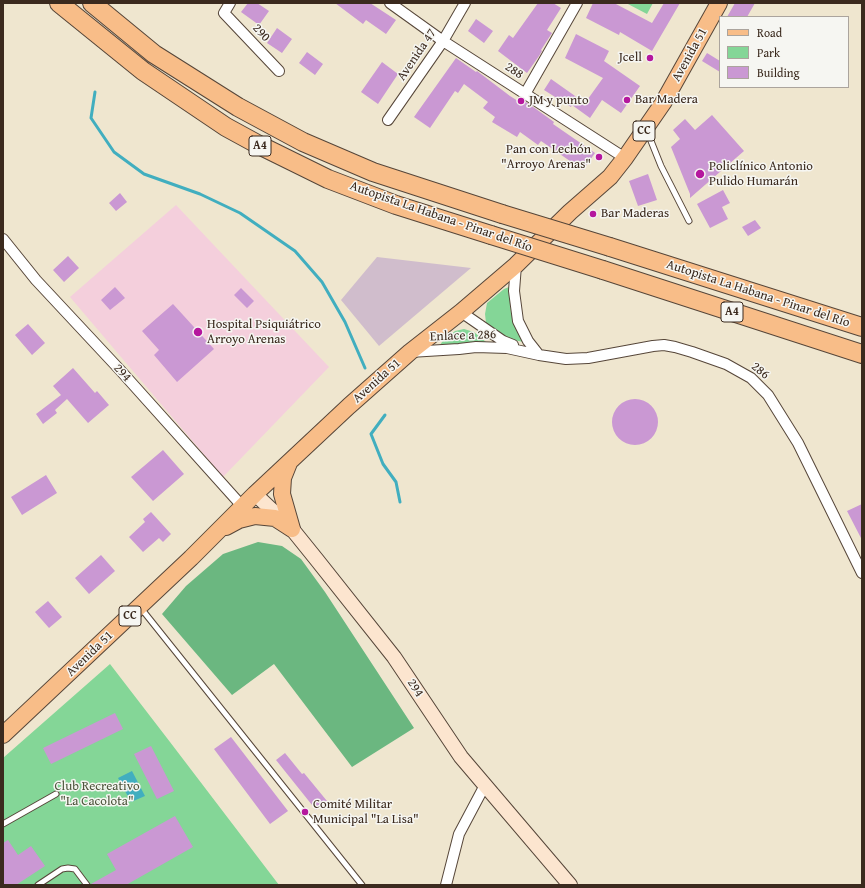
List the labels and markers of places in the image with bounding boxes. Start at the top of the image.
place label: Jcell [619,50,642,66]
marker: Jcell [645,53,655,63]
place label: Bar Madera [635,92,698,108]
place label: JM y punto [529,93,589,109]
marker: Bar Madera [622,95,632,105]
marker: JM y punto [516,96,526,106]
place label: Pan con Lechón "Arroyo Arenas" [501,142,591,173]
marker: Pan con Lechón "Arroyo Arenas" [594,152,604,162]
place label: Policlínico Antonio Pulido Humarán [709,159,813,190]
marker: Policlínico Antonio Pulido Humarán [694,168,706,180]
place label: Bar Maderas [601,206,669,222]
marker: Bar Maderas [588,209,598,219]
place label: Hospital Psiquiátrico Arroyo Arenas [207,317,321,348]
marker: Hospital Psiquiátrico Arroyo Arenas [192,326,204,338]
place label: Comité Militar Municipal "La Lisa" [313,797,419,828]
marker: Comité Militar Municipal "La Lisa" [300,807,310,817]

